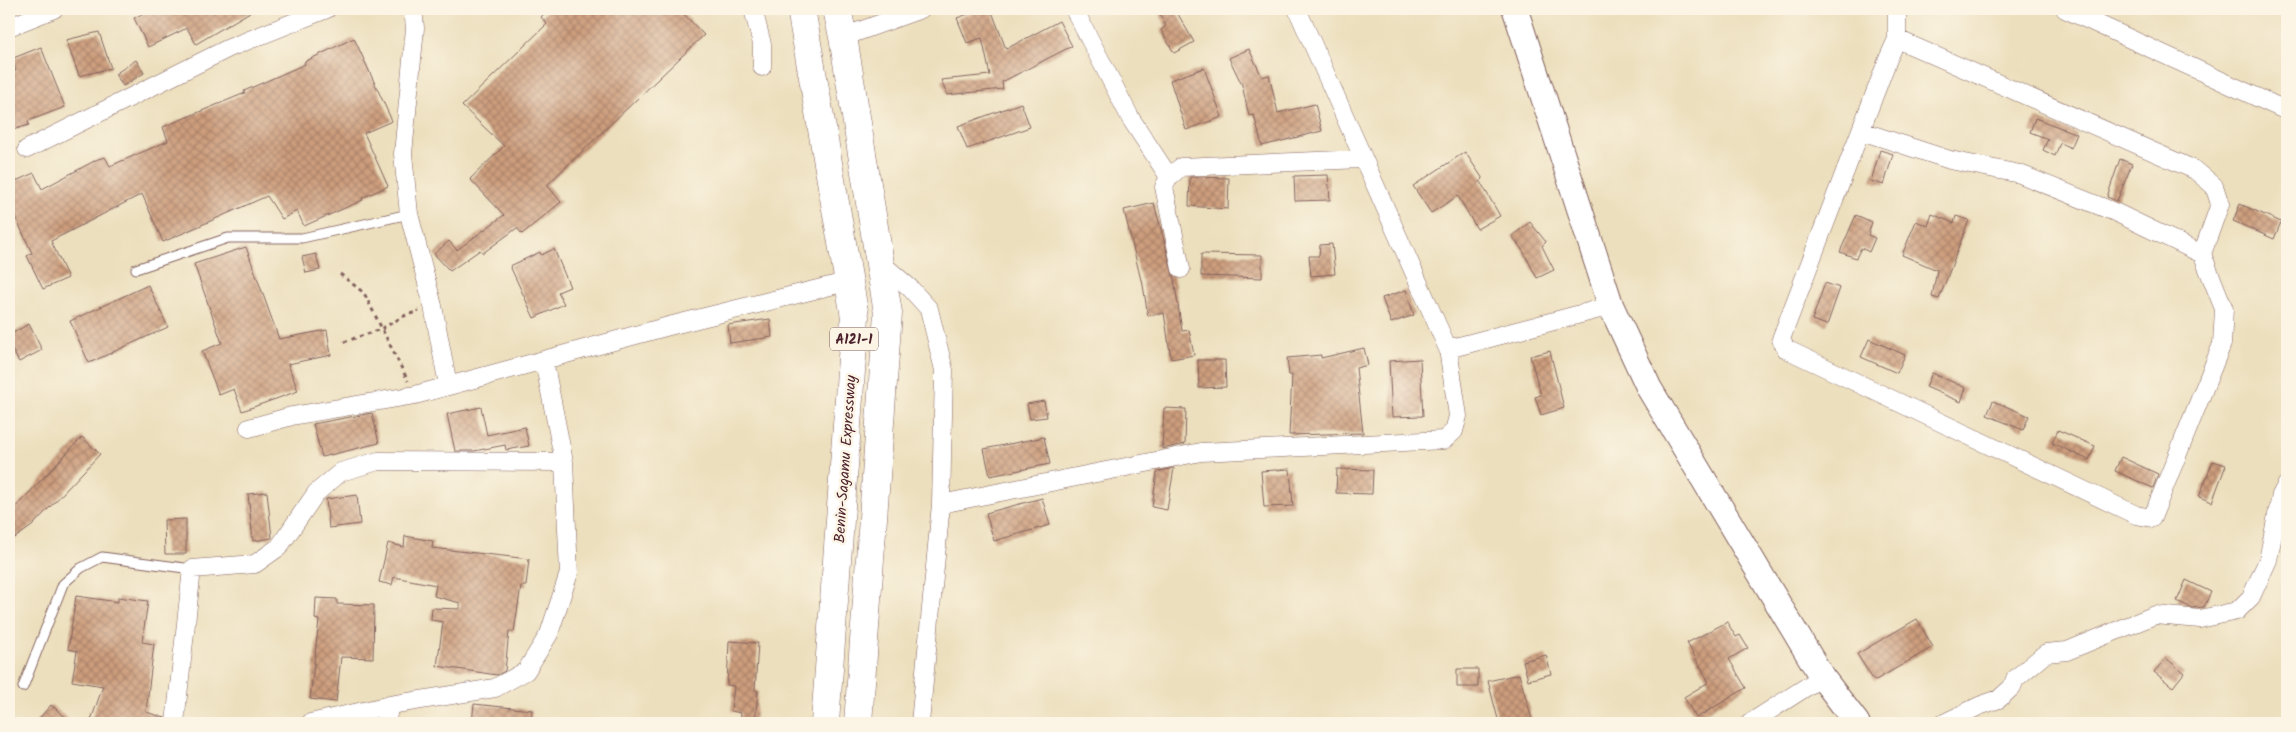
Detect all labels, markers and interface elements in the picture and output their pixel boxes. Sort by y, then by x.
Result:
road number: A121-1 [830,328,878,350]
street label: Benin-Sagamu Expressway [828,373,864,544]

